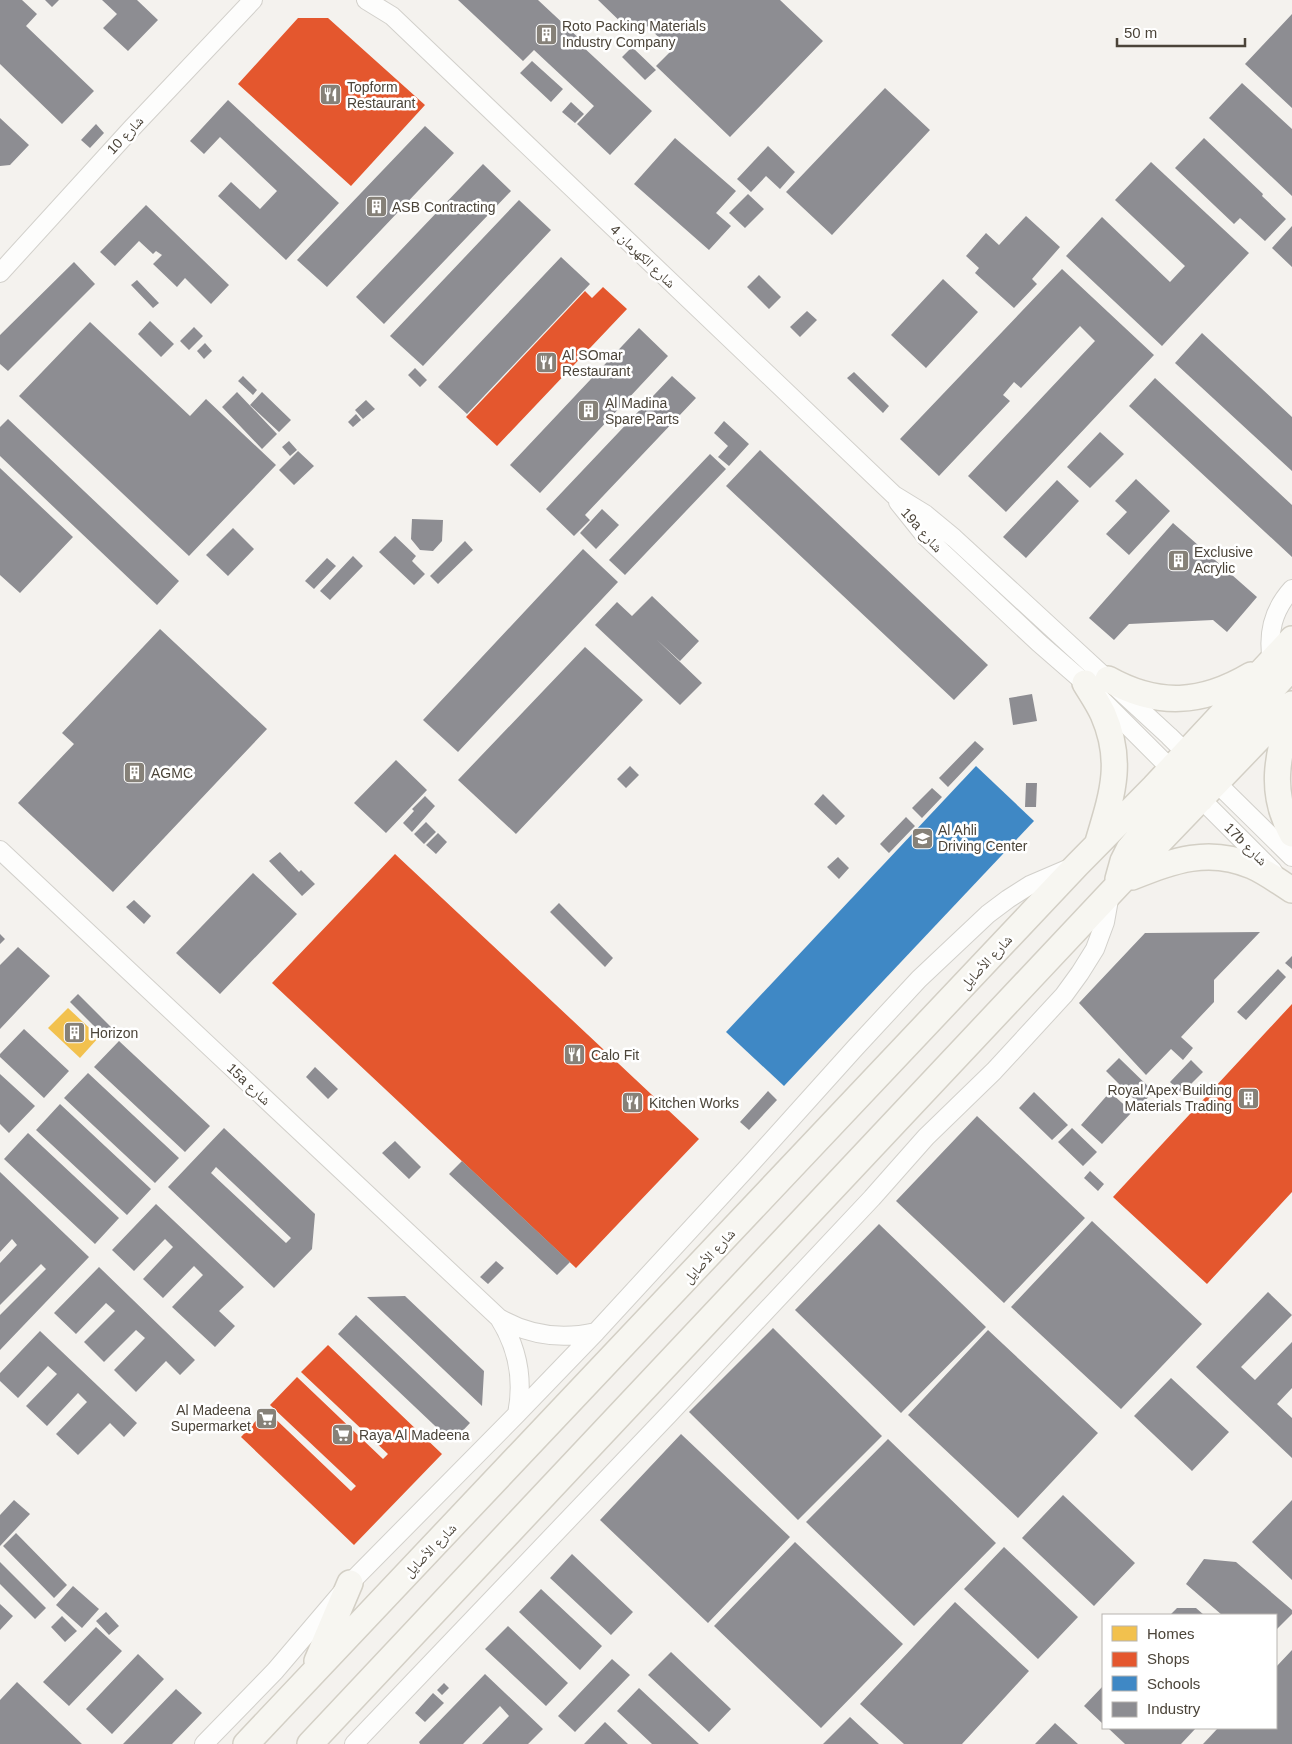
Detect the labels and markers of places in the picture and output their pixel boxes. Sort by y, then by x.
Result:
place label: Roto Packing Materials Industry Company [562,18,706,50]
building icon: Roto Packing Materials Industry Company [534,22,558,46]
place label: Topform Restaurant [347,79,416,111]
restaurant icon: Topform Restaurant [319,83,343,107]
building icon: ASB Contracting [364,195,388,219]
place label: ASB Contracting [392,199,496,215]
place label: Al SOmar Restaurant [562,347,631,379]
restaurant icon: Al SOmar Restaurant [534,351,558,375]
place label: Al Madina Spare Parts [605,395,679,427]
building icon: Al Madina Spare Parts [577,399,601,423]
place label: Exclusive Acrylic [1194,544,1253,576]
building icon: Exclusive Acrylic [1166,548,1190,572]
building icon: AGMC [123,761,147,785]
place label: AGMC [151,765,193,781]
place label: Al Ahli Driving Center [938,822,1028,854]
school or university icon: Al Ahli Driving Center [910,826,934,850]
building icon: Horizon [62,1021,86,1045]
place label: Horizon [90,1025,138,1041]
restaurant icon: Calo Fit [563,1043,587,1067]
place label: Calo Fit [591,1047,639,1063]
place label: Royal Apex Building Materials Trading [1107,1082,1232,1114]
building icon: Royal Apex Building Materials Trading [1236,1086,1260,1110]
restaurant icon: Kitchen Works [621,1091,645,1115]
place label: Kitchen Works [649,1095,739,1111]
place label: Al Madeena Supermarket [171,1402,251,1434]
supermarket icon: Al Madeena Supermarket [255,1406,279,1430]
supermarket icon: Raya Al Madeena [331,1423,355,1447]
place label: Raya Al Madeena [359,1427,470,1443]

